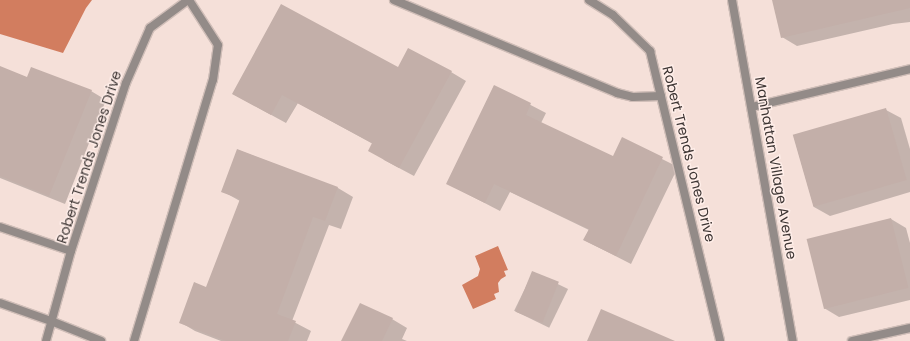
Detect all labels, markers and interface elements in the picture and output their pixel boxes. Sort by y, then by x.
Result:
street label: Robert Trends Jones Drive [659,64,719,244]
street label: Robert Trends Jones Drive [53,68,125,246]
street label: Manhattan Village Avenue [752,75,800,261]

